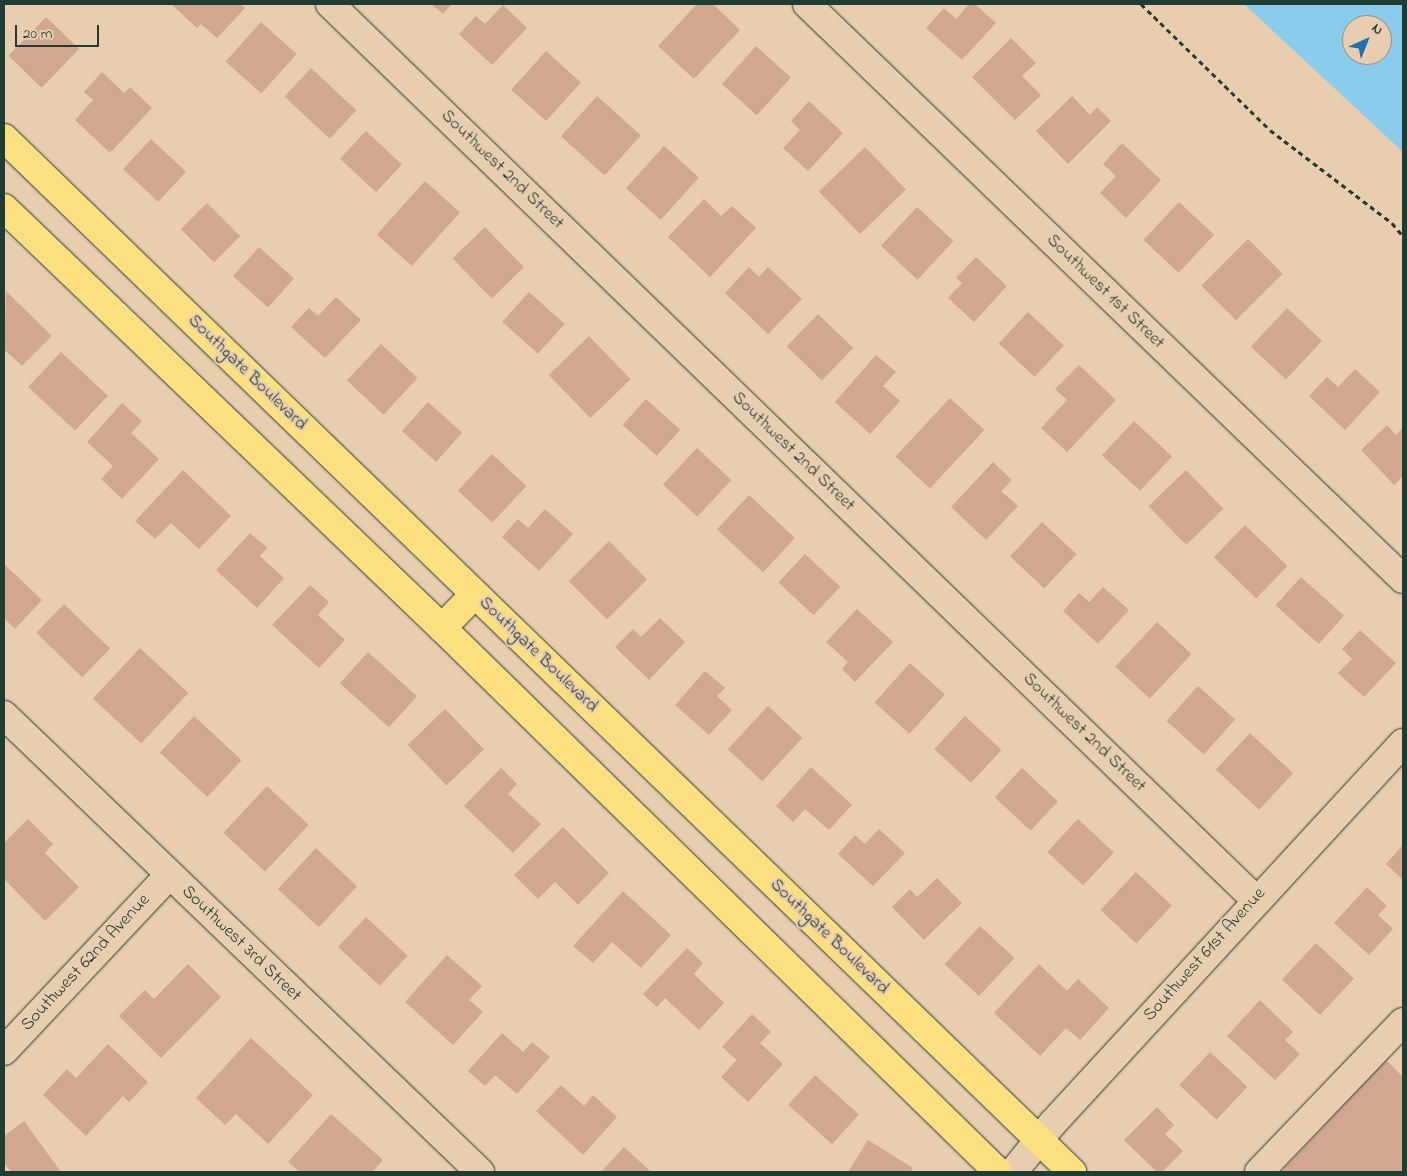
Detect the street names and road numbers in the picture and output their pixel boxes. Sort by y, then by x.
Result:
street label: Southwest 2nd Street [436,106,568,234]
street label: Southwest 1st Street [1041,230,1169,354]
street label: Southgate Boulevard [183,311,311,435]
street label: Southwest 2nd Street [727,388,859,516]
street label: Southgate Boulevard [474,593,602,717]
street label: Southwest 2nd Street [1018,669,1150,797]
street label: Southgate Boulevard [765,875,893,999]
street label: Southwest 3rd Street [177,881,305,1007]
street label: Southwest 61st Avenue [1139,884,1271,1026]
street label: Southwest 62nd Avenue [17,890,155,1036]

